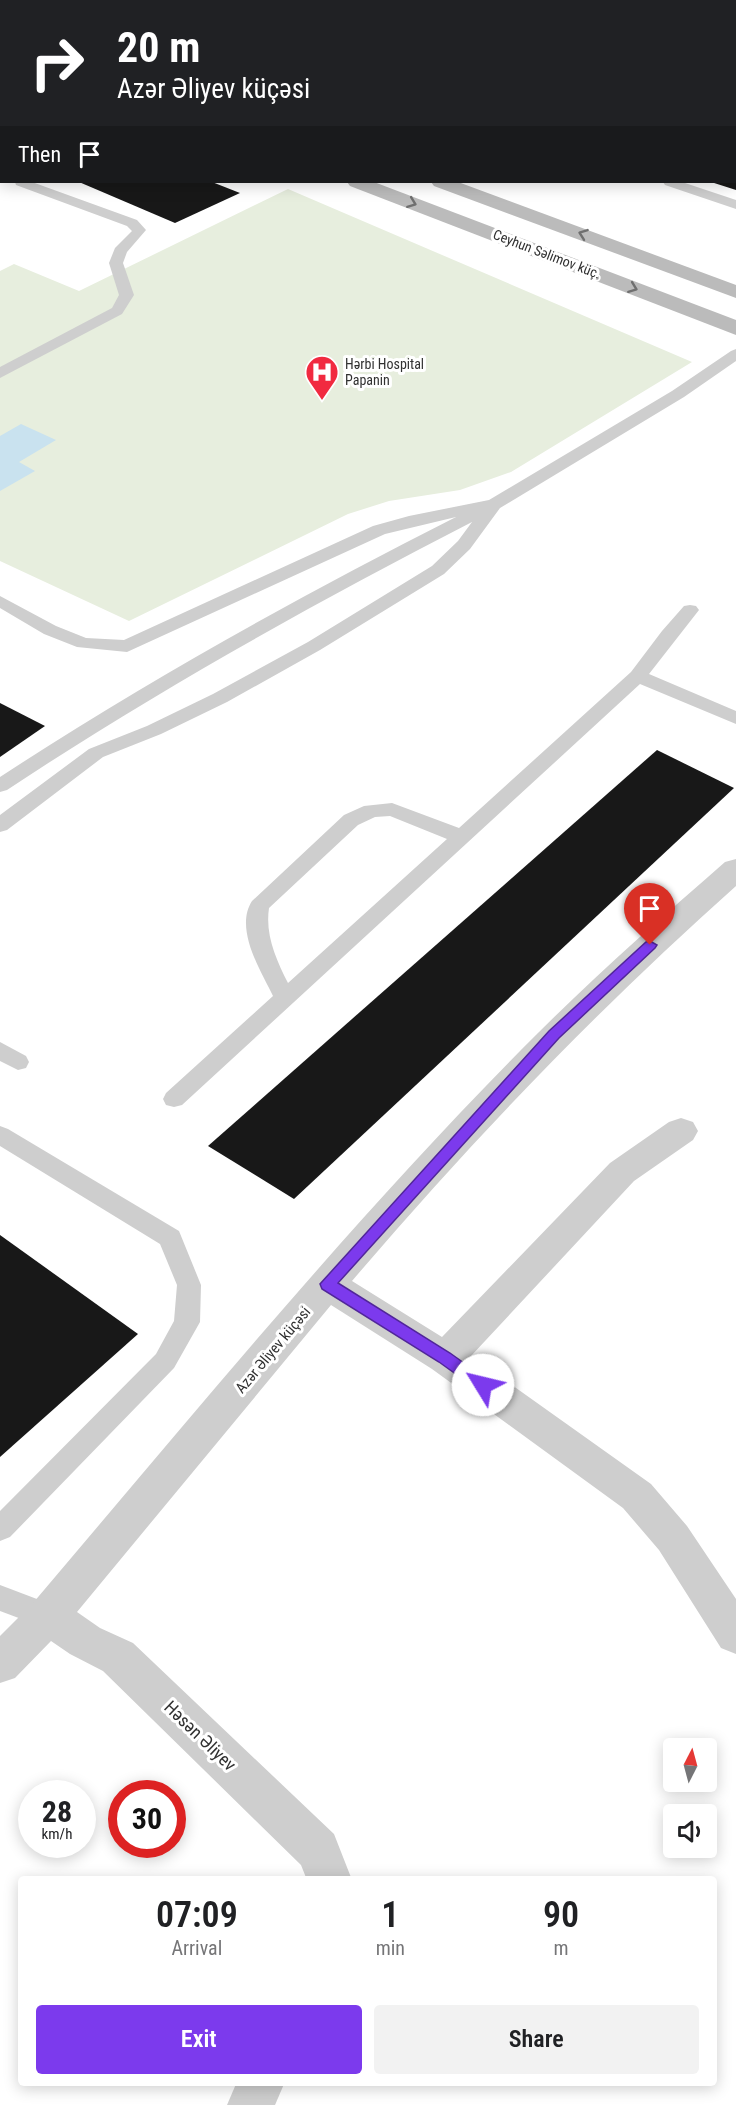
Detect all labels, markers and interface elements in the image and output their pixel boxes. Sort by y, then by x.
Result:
text: 20 m [117,23,200,72]
icon: right [18,24,96,102]
text: Azər Əliyev küçəsi [117,73,310,105]
icon: arrive [73,138,106,171]
text: Then [18,142,61,167]
one-way arrow [406,195,417,208]
street label: Ceyhun Səlimov küç. [491,226,603,282]
one-way arrow [578,229,589,242]
one-way arrow [627,281,638,293]
hospital icon: Hərbi Hospital Papanin [304,354,340,401]
place label: Hərbi Hospital Papanin [345,356,424,388]
pin [624,883,675,945]
icon: arrive [633,892,666,925]
street label: Azər Əliyev küçəsi [232,1303,314,1397]
position arrow [451,1353,515,1417]
street label: Həsən Əliyev [160,1696,241,1775]
north arrow [663,1738,717,1792]
map controls [663,1738,717,1858]
speed limit sign: 30 [108,1780,186,1858]
text: 28 [42,1794,72,1829]
button: sound [663,1804,717,1858]
text: km/h [42,1825,72,1843]
text: 07:09 [156,1894,238,1936]
text: 1 [381,1894,399,1936]
text: 90 [543,1894,579,1936]
text: Arrival [171,1936,222,1960]
text: min [376,1936,405,1960]
text: m [553,1936,569,1960]
button: Exit [36,2005,362,2074]
button: Share [374,2005,699,2074]

